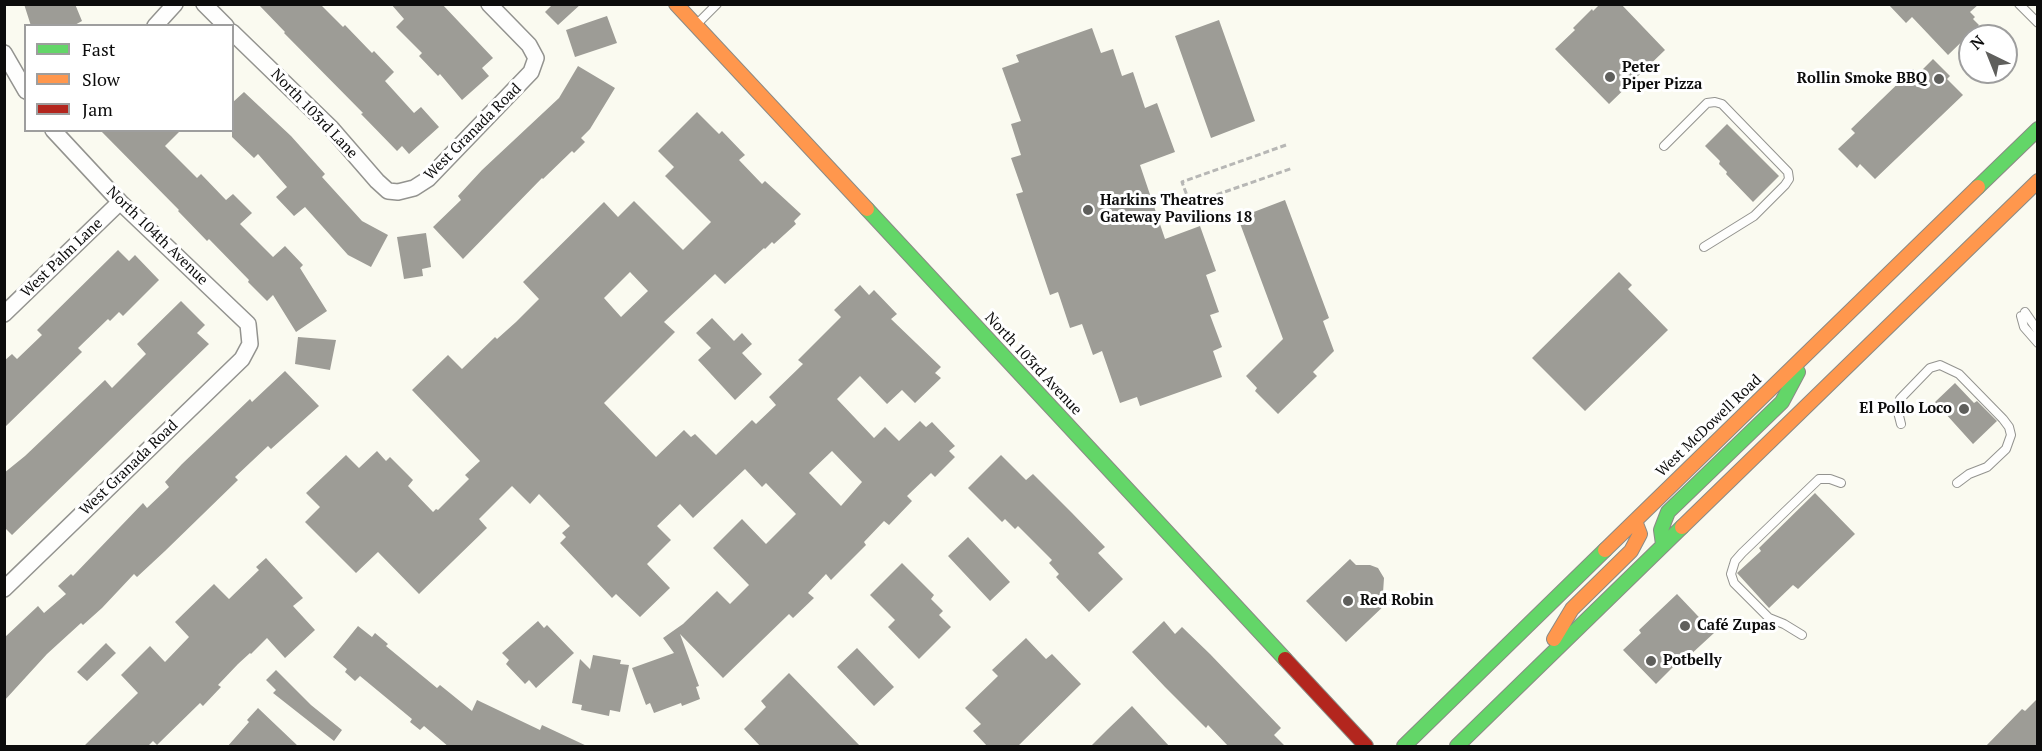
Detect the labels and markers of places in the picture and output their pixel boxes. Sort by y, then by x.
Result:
place label: Peter Piper Pizza [1622,59,1702,94]
marker: Peter Piper Pizza [1603,70,1617,84]
place label: Rollin Smoke BBQ [1797,70,1927,88]
marker: Rollin Smoke BBQ [1932,72,1946,86]
place label: Harkins Theatres Gateway Pavilions 18 [1100,192,1252,227]
marker: Harkins Theatres Gateway Pavilions 18 [1081,203,1095,217]
place label: El Pollo Loco [1859,400,1952,418]
marker: El Pollo Loco [1957,402,1971,416]
place label: Red Robin [1360,592,1434,610]
marker: Red Robin [1341,594,1355,608]
place label: Café Zupas [1697,617,1776,635]
marker: Café Zupas [1678,619,1692,633]
place label: Potbelly [1663,652,1722,670]
marker: Potbelly [1644,654,1658,668]

